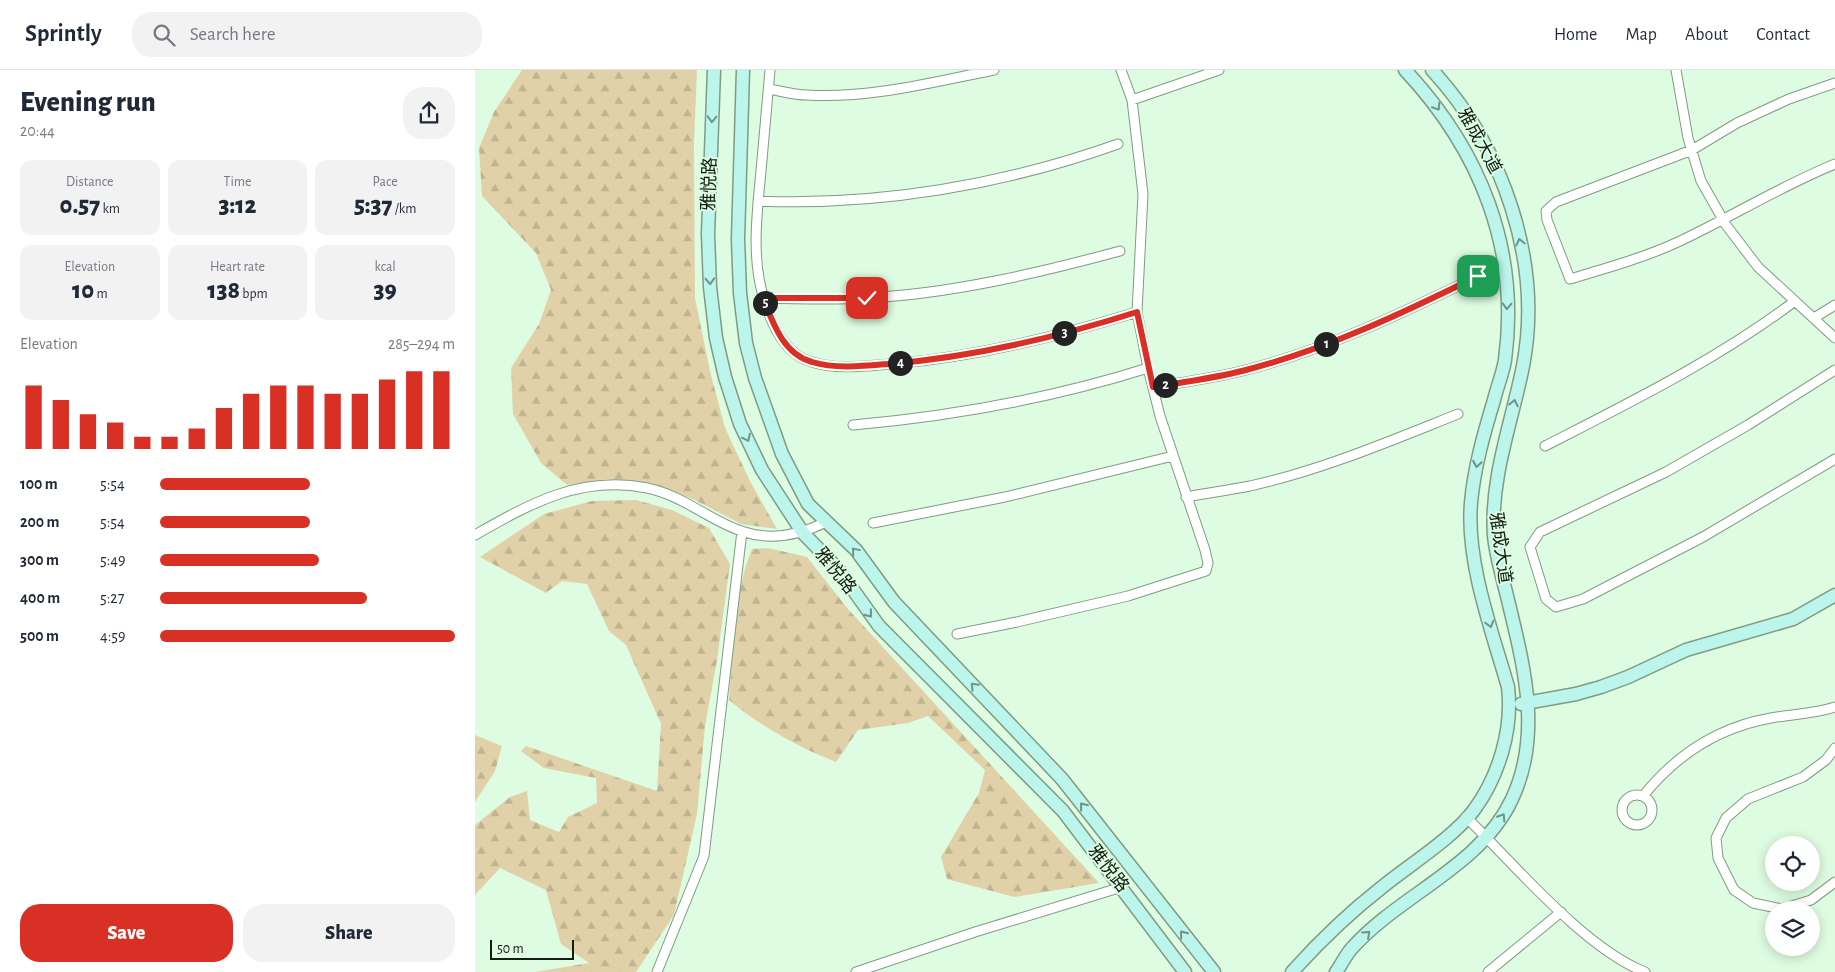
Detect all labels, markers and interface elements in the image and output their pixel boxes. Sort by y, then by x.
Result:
search box [132,12,482,57]
icon: search [150,21,178,49]
text: Sprintly [25,22,102,46]
text: Search here [190,25,276,44]
text: Home [1554,26,1597,44]
text: Map [1625,26,1657,44]
text: About [1685,26,1728,44]
text: Contact [1756,26,1810,44]
button: share [403,87,455,139]
text: Evening run [20,89,156,117]
one-way arrow [1430,101,1440,110]
street label: 雅成大道 [1454,104,1506,177]
one-way arrow [707,115,717,123]
text: 20:44 [20,123,55,139]
street label: 雅悦路 [698,157,720,211]
text: Distance [66,175,114,189]
text: Time [224,175,251,189]
text: Pace [373,175,398,189]
text: 0.57 [60,193,100,218]
text: 3:12 [219,193,256,218]
text: 5:37 [354,193,393,218]
text: km [100,202,120,216]
text: /km [393,202,416,216]
one-way arrow [1515,238,1526,247]
pin [1457,255,1499,297]
text: Elevation [65,260,115,274]
text: Heart rate [210,260,265,274]
text: kcal [374,260,396,274]
icon: arrive [1464,262,1492,290]
one-way arrow [704,277,715,285]
pin [846,277,888,319]
text: 10 [72,278,94,303]
text: 138 [207,278,240,303]
text: 39 [374,278,397,303]
icon: check [853,284,881,312]
text: m [94,287,108,301]
text: bpm [240,287,268,301]
pin: 5 [753,290,777,316]
text: 5 [762,296,769,310]
one-way arrow [1502,302,1513,310]
pin: 3 [1051,320,1077,346]
text: 3 [1061,326,1068,340]
pin: 1 [1313,332,1339,356]
text: Elevation [20,336,78,352]
text: 285–294 m [388,336,455,352]
text: 1 [1324,337,1329,351]
pin: 4 [887,350,913,376]
text: 4 [897,356,904,370]
pin: 2 [1153,372,1177,398]
text: 2 [1162,378,1169,392]
one-way arrow [1509,399,1519,407]
one-way arrow [741,433,751,442]
one-way arrow [1473,460,1483,469]
text: 100 m [20,476,58,492]
text: 5:54 [100,476,125,492]
street label: 雅成大道 [1486,511,1516,585]
text: 200 m [20,514,60,530]
text: 5:54 [100,514,125,530]
street label: 雅悦路 [811,543,861,598]
one-way arrow [853,548,861,557]
text: 300 m [20,552,59,568]
text: 5:49 [100,552,126,568]
text: 400 m [20,590,60,606]
text: 5:27 [100,590,124,606]
one-way arrow [864,608,873,617]
one-way arrow [1484,620,1495,629]
text: 500 m [20,628,59,644]
text: 4:59 [100,628,126,644]
one-way arrow [971,683,980,692]
one-way arrow [1080,802,1089,812]
one-way arrow [1495,813,1505,822]
map controls [1765,836,1820,956]
button: locate [1765,836,1820,891]
street label: 雅悦路 [1084,841,1133,896]
button: layers [1765,901,1820,956]
button: Save [20,904,233,962]
button: Share [243,904,455,962]
one-way arrow [1181,931,1189,940]
one-way arrow [1361,931,1370,940]
scale bar [490,937,574,960]
text: 50 m [497,942,524,956]

